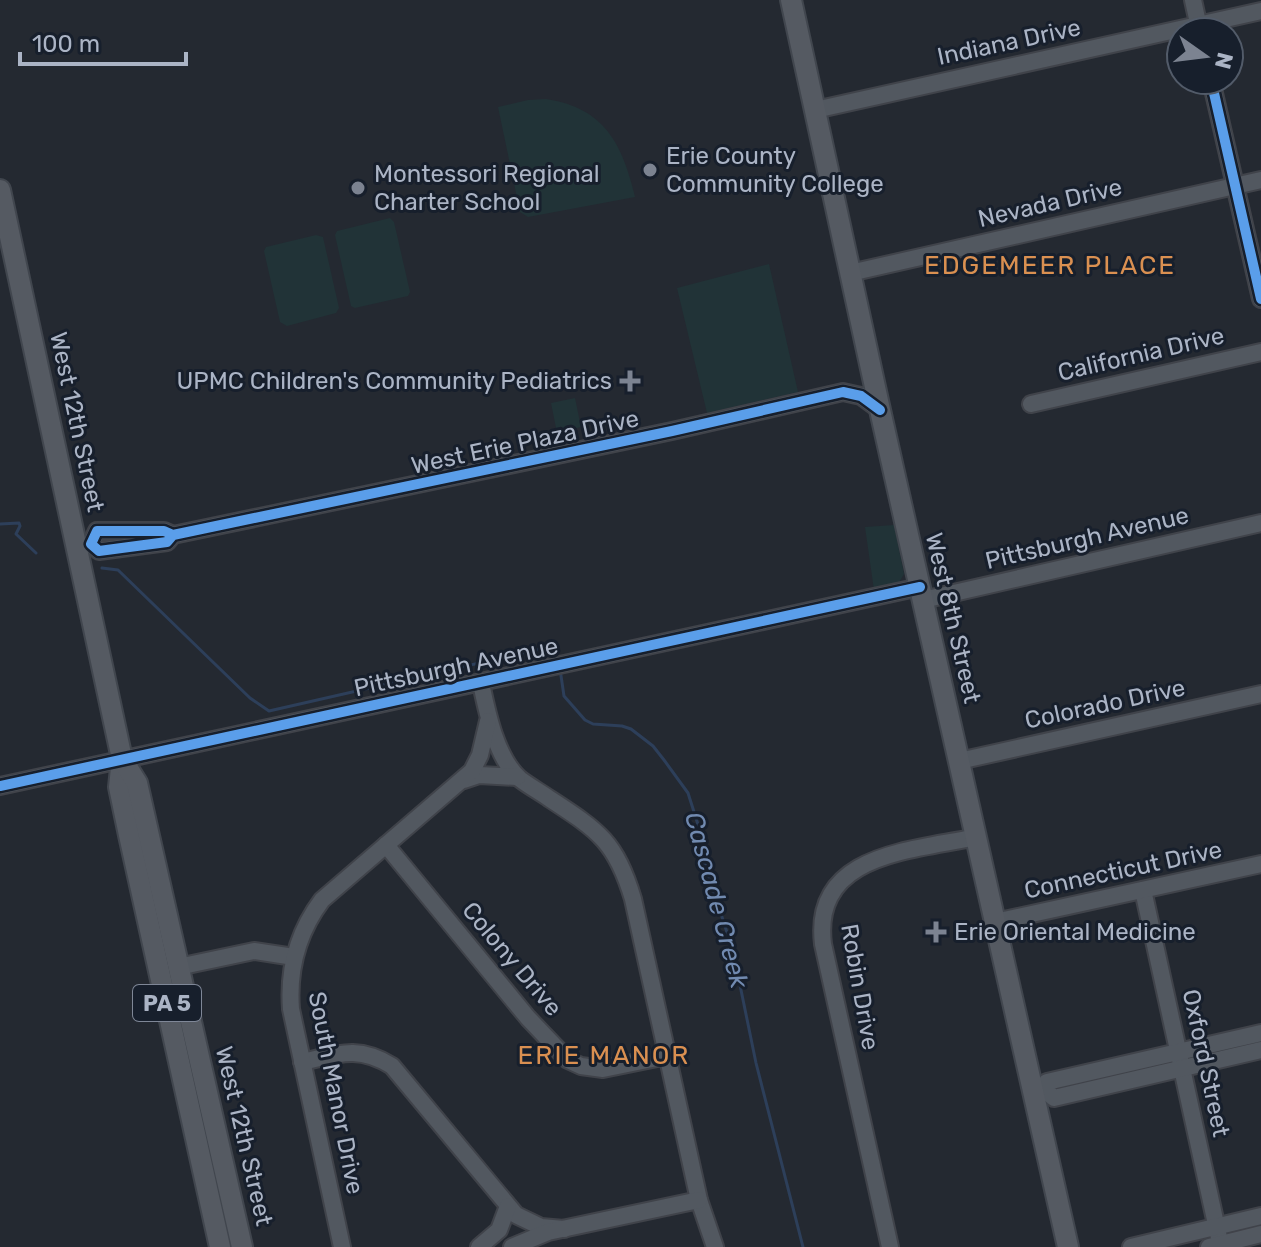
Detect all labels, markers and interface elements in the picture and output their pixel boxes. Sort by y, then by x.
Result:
street label: Indiana Drive [935,13,1083,71]
scale bar [20,16,186,66]
north arrow [1165,16,1245,96]
text: 100 m [32,30,100,58]
text: N [1209,50,1239,72]
place label: Erie County Community College [666,142,884,198]
place label: Montessori Regional Charter School [374,160,600,216]
marker: Erie County Community College [641,161,659,179]
street label: Nevada Drive [975,173,1125,233]
marker: Montessori Regional Charter School [349,179,367,197]
district label: EDGEMEER PLACE [924,250,1176,281]
street label: California Drive [1055,321,1227,387]
street label: West 12th Street [44,329,110,515]
place label: UPMC Children's Community Pediatrics [177,367,612,395]
marker: UPMC Children's Community Pediatrics [619,370,641,392]
street label: West Erie Plaza Drive [409,404,641,480]
street label: Pittsburgh Avenue [982,501,1192,575]
street label: West 8th Street [920,530,986,706]
street label: Pittsburgh Avenue [351,632,561,702]
street label: Colorado Drive [1022,673,1188,735]
water label: Cascade Creek [678,809,755,992]
street label: Connecticut Drive [1022,835,1224,905]
street label: Colony Drive [456,896,568,1022]
place label: Erie Oriental Medicine [954,918,1196,946]
marker: Erie Oriental Medicine [925,921,947,943]
street label: Robin Drive [835,922,885,1052]
road number: PA 5 [133,985,201,1021]
street label: Oxford Street [1177,987,1235,1139]
street label: South Manor Drive [303,989,369,1197]
district label: ERIE MANOR [518,1040,690,1071]
street label: West 12th Street [210,1044,278,1228]

